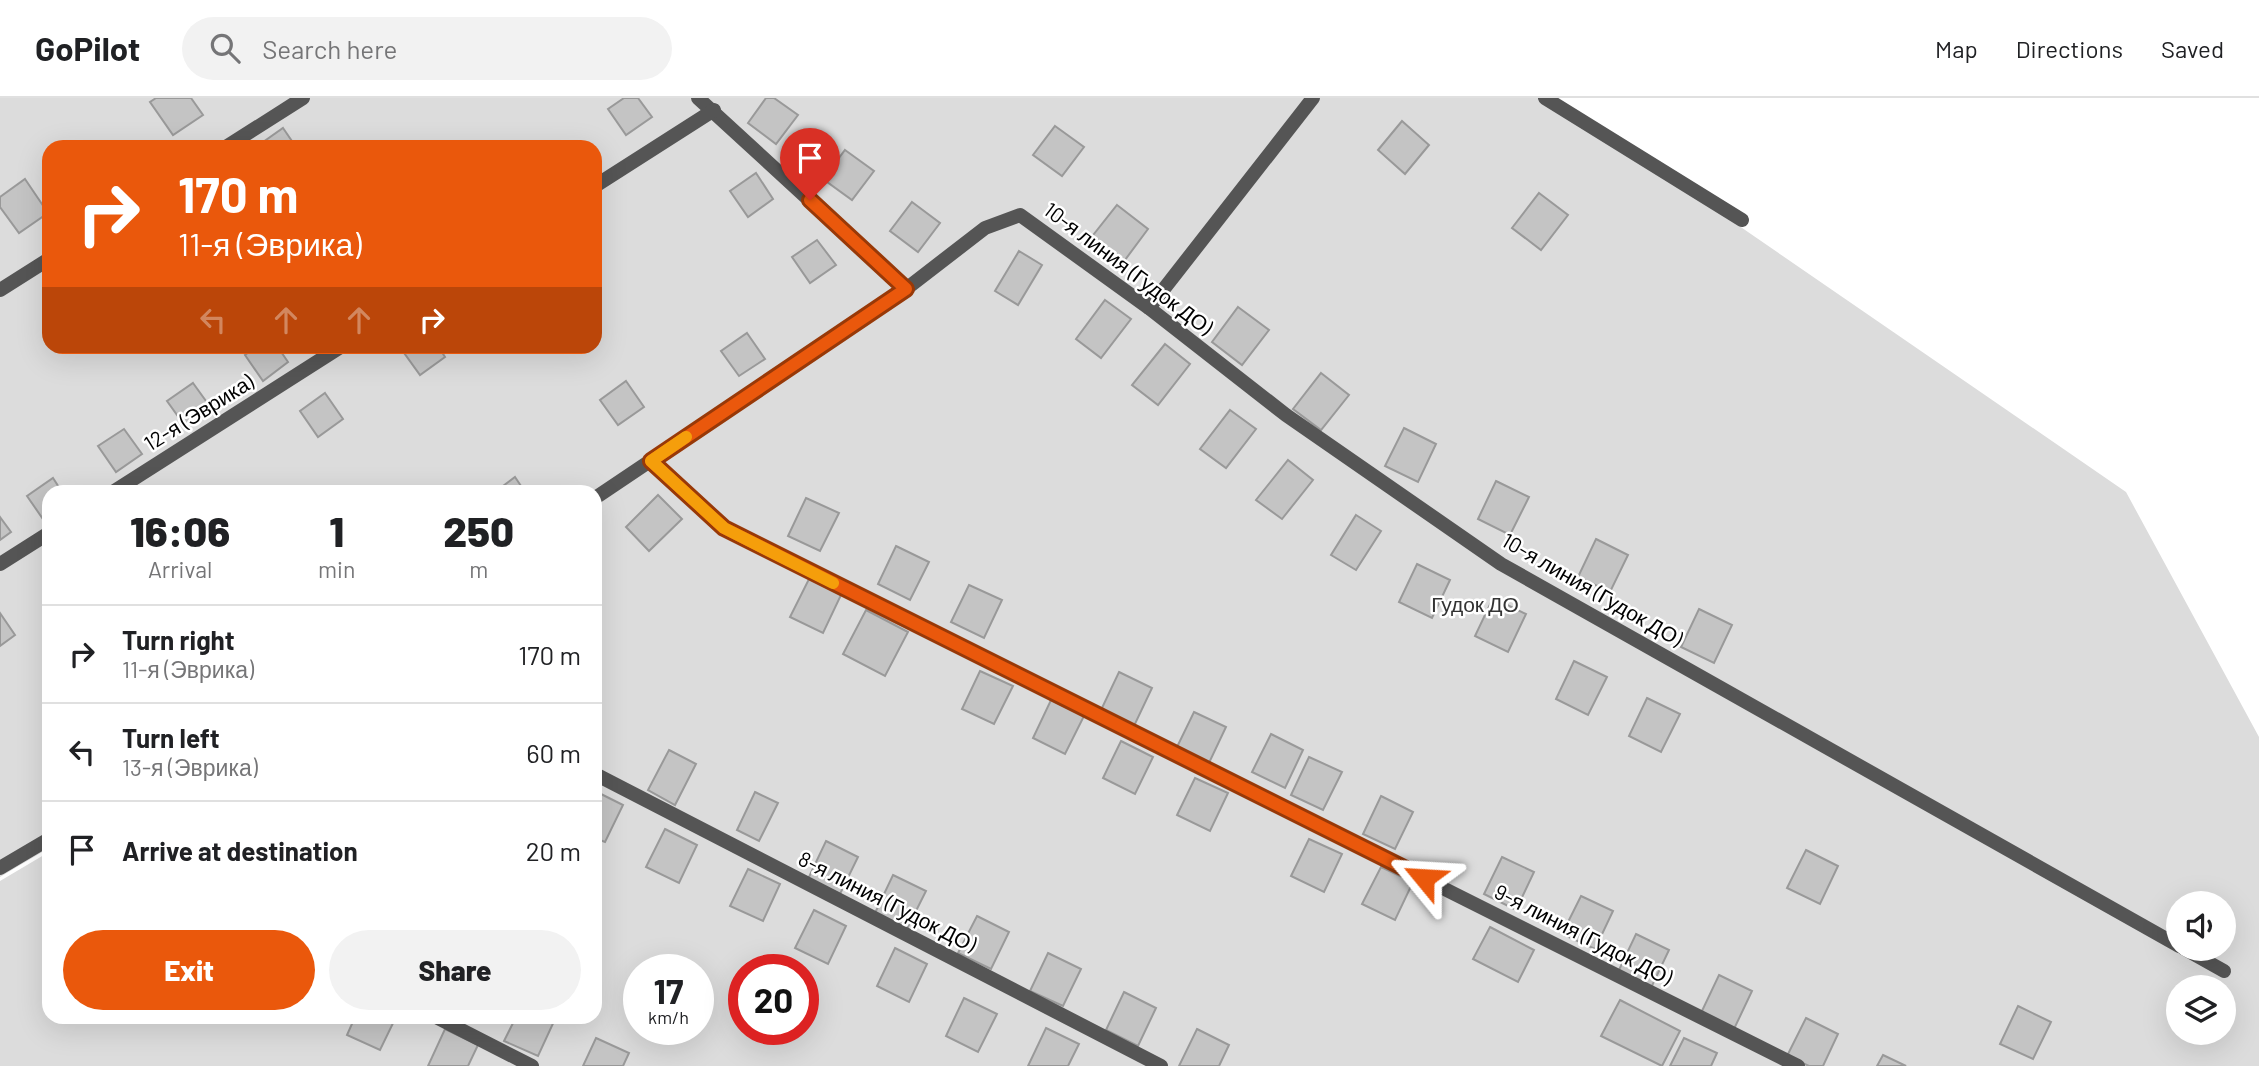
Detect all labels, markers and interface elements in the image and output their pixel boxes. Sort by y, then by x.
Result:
search box [182,17,672,80]
text: GoPilot [35,28,140,68]
icon: search [206,29,244,67]
text: Search here [262,33,397,64]
text: Map [1935,34,1978,63]
text: Directions [2016,34,2123,63]
text: Saved [2161,34,2224,63]
pin [780,128,840,200]
icon: arrive [791,139,829,177]
text: 170 m [178,164,298,223]
icon: right [63,168,154,259]
street label: 10-я линия (Гудок ДО) [1040,196,1219,340]
text: 11-я (Эврика) [178,224,362,262]
icon: left [194,301,232,339]
icon: ahead [267,301,305,339]
icon: ahead [340,301,378,339]
icon: right [413,301,451,339]
street label: 12-я (Эврика) [139,368,258,455]
text: 16:06 [130,505,230,555]
text: 1 [329,505,344,555]
text: 250 [443,505,514,555]
street label: 10-я линия (Гудок ДО) [1498,527,1688,651]
text: Arrival [148,555,212,583]
text: min [318,555,355,583]
text: m [469,555,488,583]
park label: Гудок ДО [1431,591,1519,616]
text: Turn right [122,624,235,655]
icon: right [63,635,101,673]
text: 170 m [518,639,581,670]
text: 11-я (Эврика) [122,655,254,683]
text: Turn left [122,722,220,753]
icon: left [63,733,101,771]
text: 60 m [526,737,581,768]
text: 13-я (Эврика) [122,753,258,781]
icon: arrive [63,831,101,869]
text: Arrive at destination [122,835,358,866]
text: 20 m [526,835,581,866]
position arrow [1387,841,1461,915]
street label: 8-я линия (Гудок ДО) [795,845,981,957]
street label: 9-я линия (Гудок ДО) [1491,878,1677,990]
map controls [2166,891,2236,1045]
button: sound [2166,891,2236,961]
button: Exit [63,930,315,1010]
button: Share [329,930,581,1010]
speed limit sign: 20 [728,954,819,1045]
text: 17 [654,969,683,1011]
button: layers [2166,975,2236,1045]
text: km/h [648,1006,689,1028]

